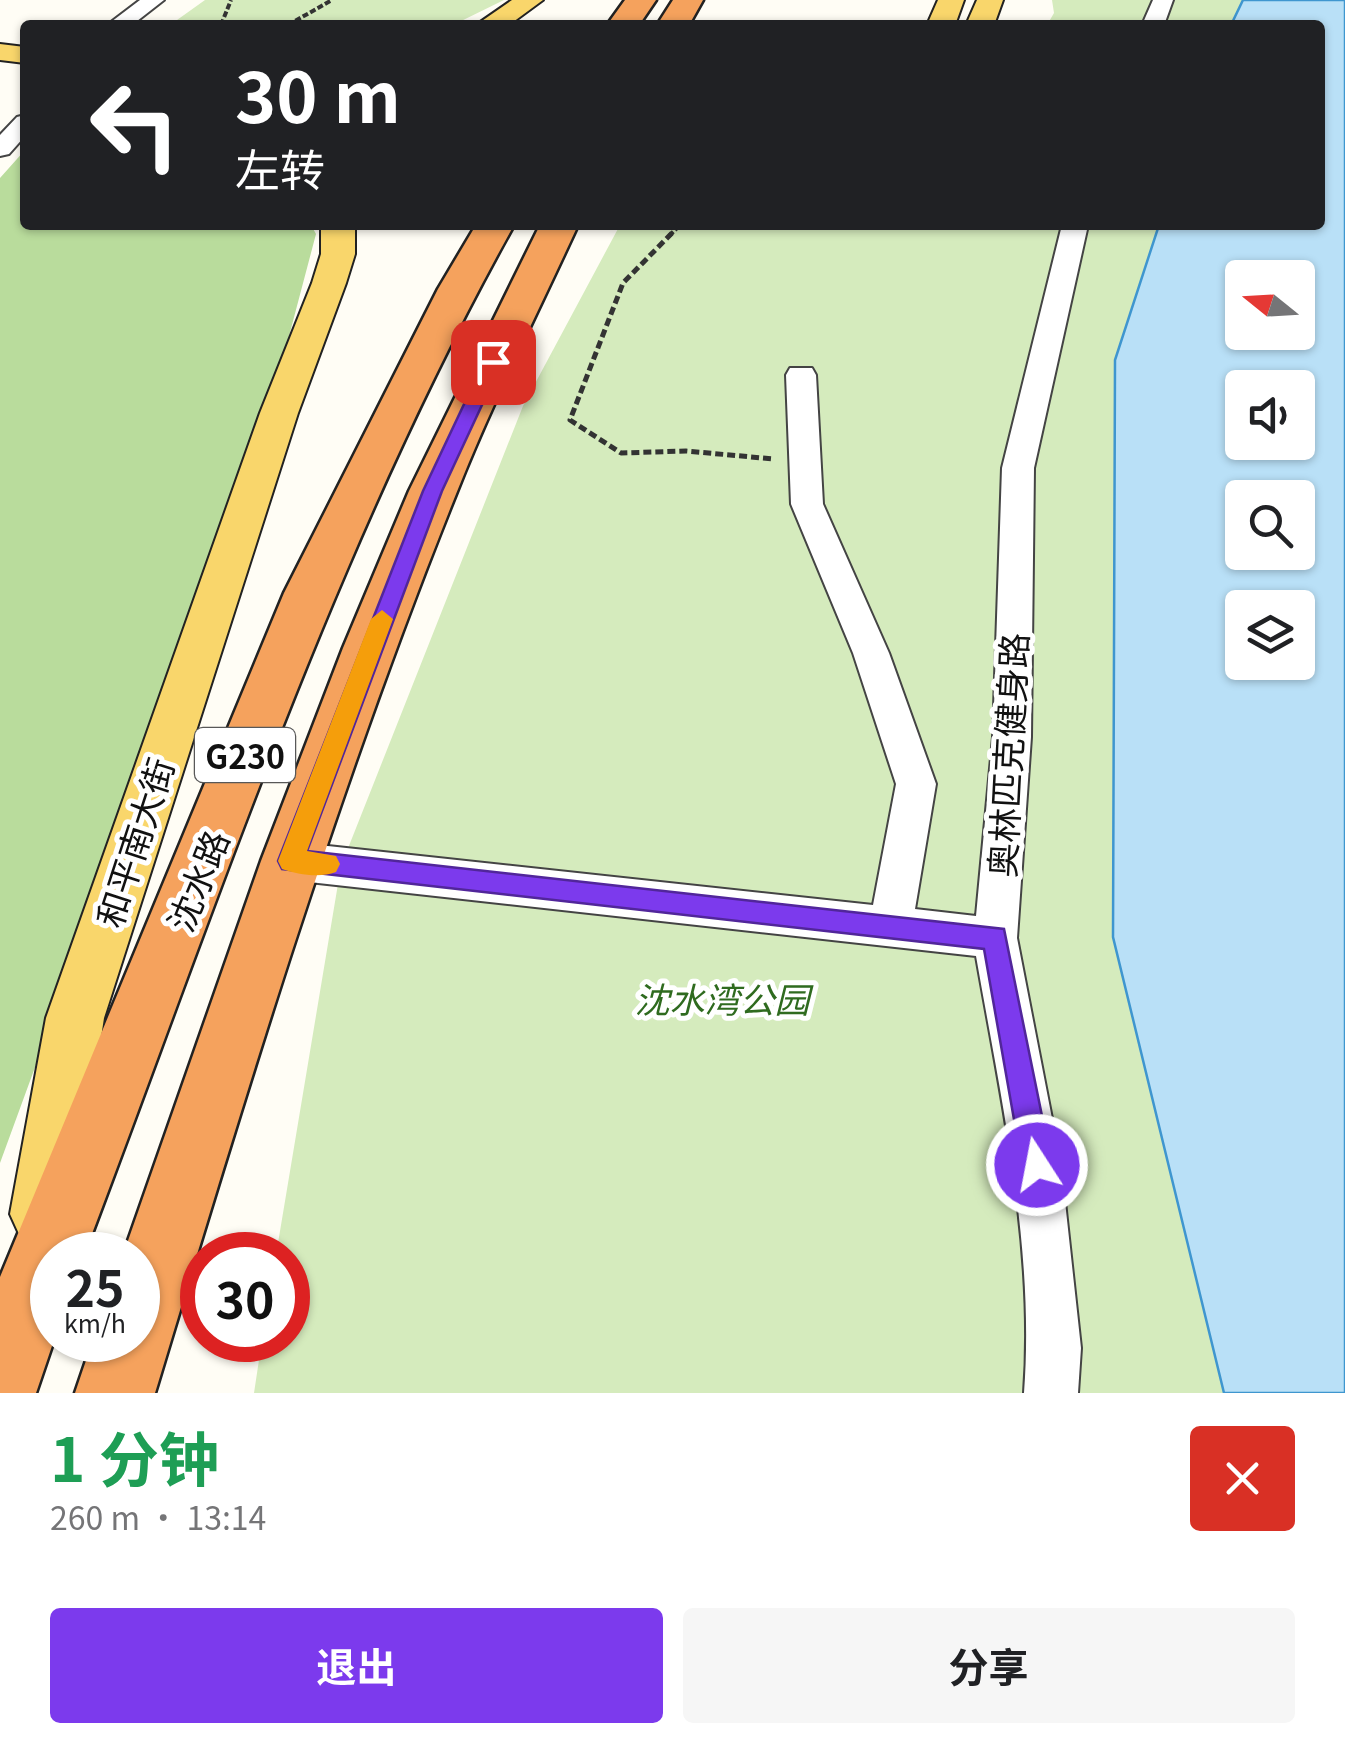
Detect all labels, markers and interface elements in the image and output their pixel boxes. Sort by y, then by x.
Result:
text: 30 m [235,42,401,143]
icon: left [70,60,200,190]
text: 左转 [235,135,325,200]
north arrow [1225,260,1315,350]
map controls [1225,260,1315,680]
pin [451,320,536,405]
icon: arrive [466,335,521,390]
button: sound [1225,370,1315,460]
button: search [1225,480,1315,570]
button: layers [1225,590,1315,680]
street label: 奥林匹克健身路 [974,631,1038,879]
road number: G230 [195,728,295,782]
street label: 和平南大街 [82,751,184,933]
street label: 沈水路 [153,822,239,938]
park label: 沈水湾公园 [634,972,814,1023]
position arrow [985,1113,1089,1217]
speed limit sign: 30 [180,1232,310,1362]
text: 25 [66,1249,125,1321]
text: km/h [64,1304,126,1340]
text: 1 分钟 [50,1412,219,1499]
button: close [1190,1426,1295,1531]
text: 260 m · 13:14 [50,1493,266,1539]
button: 退出 [50,1608,663,1723]
button: 分享 [683,1608,1295,1723]

